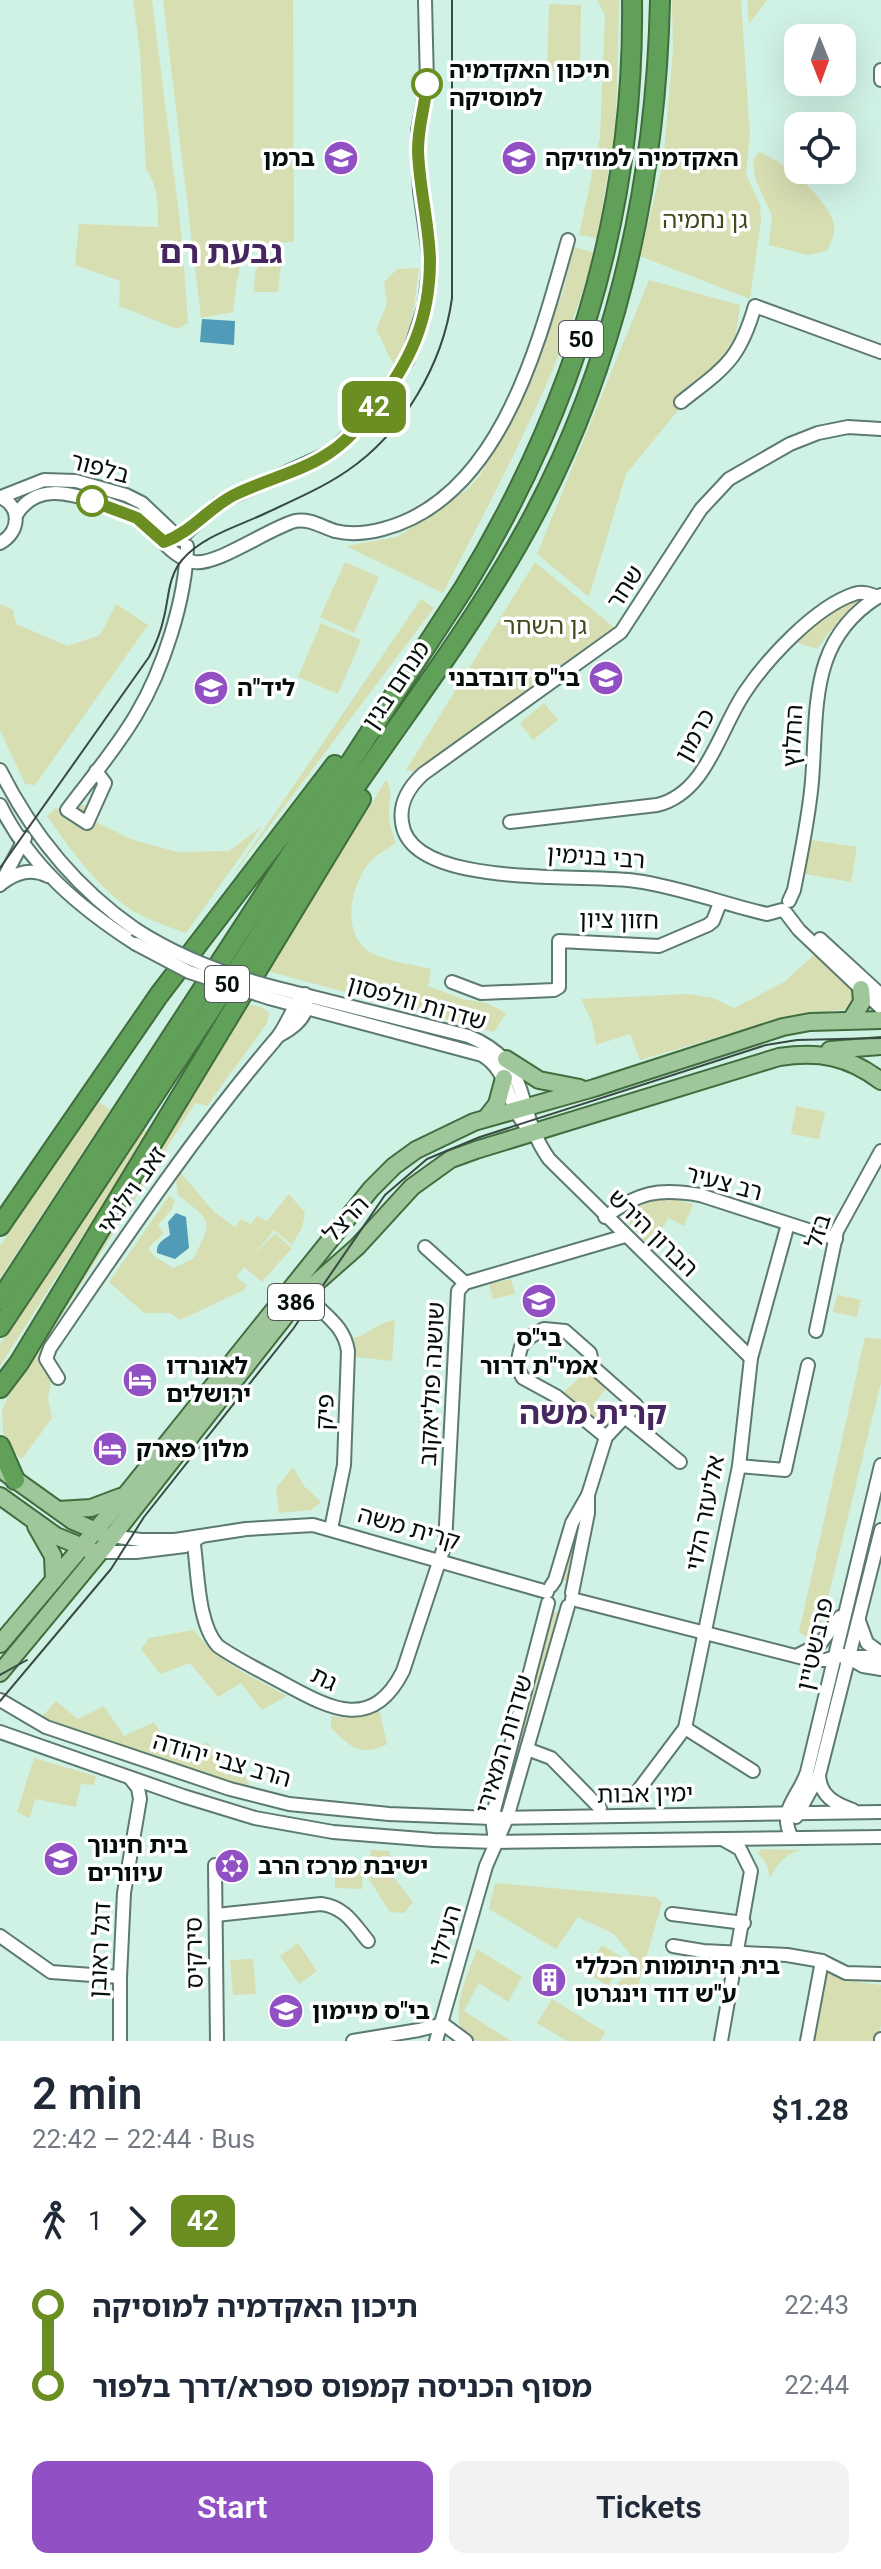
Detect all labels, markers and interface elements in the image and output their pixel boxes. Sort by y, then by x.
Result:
north arrow [784,24,856,96]
map controls [784,24,856,184]
place label: תיכון האקדמיה למוסיקה [449,56,610,112]
marker: תיכון האקדמיה למוסיקה [412,69,442,99]
button: locate [784,112,856,184]
school or university icon: ברמן [322,139,360,177]
school or university icon: האקדמיה למוזיקה [500,139,538,177]
place label: ברמן [263,144,315,172]
place label: האקדמיה למוזיקה [545,144,739,172]
park label: גן נחמיה [662,206,748,234]
district label: גבעת רם [159,233,283,271]
road number: 50 [559,321,603,357]
line badge: 42 [338,381,410,433]
text: 42 [358,390,390,423]
street label: בלפור [67,447,133,489]
unlabelled marker [77,486,107,516]
street label: שחר [601,560,649,614]
park label: גן השחר [503,612,587,640]
street label: מנחם בגין [356,636,436,734]
school or university icon: בי"ס דובדבני [587,659,625,697]
place label: בי"ס דובדבני [448,664,580,692]
school or university icon: ליד"ה [192,669,230,707]
place label: ליד"ה [237,674,295,702]
street label: כרמון [669,704,721,766]
street label: החלוץ [777,704,809,768]
street label: רבי בנימין [546,840,646,874]
street label: חזון ציון [579,905,659,935]
road number: 50 [205,966,249,1002]
street label: שדרות וולפסון [344,970,490,1036]
street label: זאב וילנאי [92,1141,172,1239]
street label: רב צעיר [683,1159,765,1207]
street label: הברון הירש [602,1183,704,1283]
street label: הרצל [317,1190,375,1248]
street label: בזל [799,1210,837,1252]
school or university icon: בי"ס אמי"ת דרור [520,1282,558,1320]
road number: 386 [268,1284,324,1320]
street label: שושנה פוליאקוב [414,1301,450,1467]
place label: בי"ס אמי"ת דרור [480,1324,598,1380]
place label: לאונרדו ירושלים [166,1352,251,1408]
hotel icon: לאונרדו ירושלים [121,1361,159,1399]
street label: פיק [310,1393,340,1431]
district label: קרית משה [519,1394,667,1432]
hotel icon: מלון פארק [91,1430,129,1468]
place label: מלון פארק [136,1435,249,1463]
street label: אליעזר הלוי [680,1453,730,1573]
street label: קרית משה [355,1500,463,1556]
street label: פרבשטיין [791,1595,839,1693]
street label: גת [306,1661,342,1697]
street label: שדרות המאירי [470,1671,538,1817]
street label: הרב צבי יהודה [150,1727,294,1793]
street label: ימין אבות [597,1779,693,1809]
place label: בית חינוך עיוורים [87,1831,188,1887]
school or university icon: בית חינוך עיוורים [42,1840,80,1878]
synagogue icon: ישיבת מרכז הרב [213,1847,251,1885]
place label: ישיבת מרכז הרב [258,1852,428,1880]
street label: דגל ראובן [83,1901,117,1999]
street label: העילוי [423,1902,467,1970]
street label: סירקיס [179,1917,209,1989]
place label: בית היתומות הכללי ע"ש דוד וינגרטן [575,1952,780,2008]
building icon: בית היתומות הכללי ע"ש דוד וינגרטן [530,1961,568,1999]
school or university icon: בי"ס מיימון [267,1992,305,2030]
place label: בי"ס מיימון [312,1997,430,2025]
text: 2 min [32,2068,142,2120]
text: $1.28 [771,2092,849,2127]
text: 22:42 – 22:44 · Bus [32,2124,255,2154]
icon: walk [32,2199,76,2243]
icon: forward [115,2199,159,2243]
text: 42 [187,2204,219,2237]
text: 1 [88,2206,103,2236]
text: תיכון האקדמיה למוסיקה [92,2289,418,2324]
text: 22:43 [784,2290,849,2320]
text: מסוף הכניסה קמפוס ספרא/דרך בלפור [92,2369,592,2404]
text: 22:44 [784,2370,849,2400]
button: Start [32,2461,433,2553]
button: Tickets [449,2461,849,2553]

